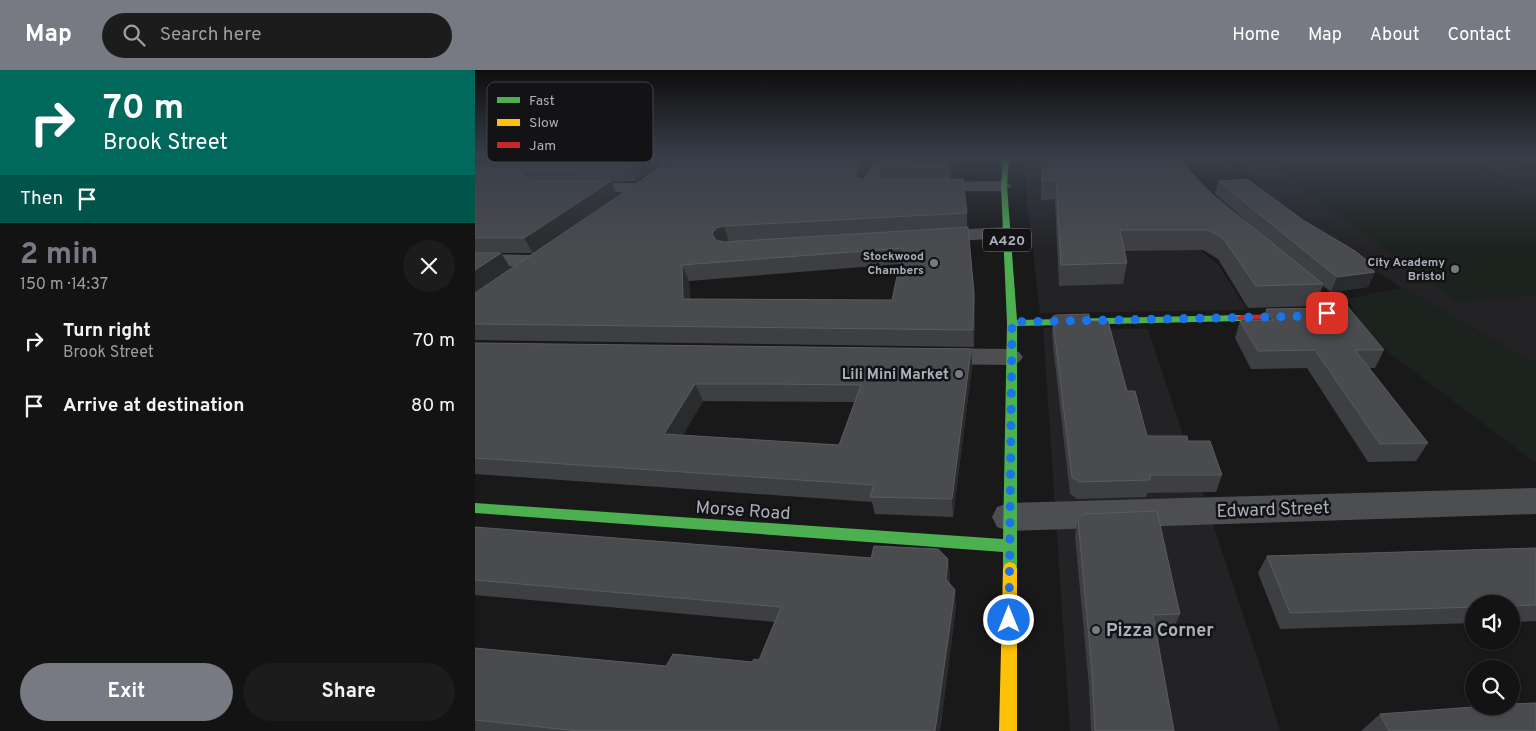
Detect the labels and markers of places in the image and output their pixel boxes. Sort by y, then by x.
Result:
place label: Stockwood Chambers [863,249,924,279]
place label: City Academy Bristol [1368,255,1445,285]
marker: Stockwood Chambers [928,257,940,269]
marker: City Academy Bristol [1449,263,1461,275]
pin [1306,292,1348,334]
place label: Lili Mini Market [842,366,949,385]
marker: Lili Mini Market [953,368,965,380]
place label: Pizza Corner [1106,620,1214,643]
marker: Pizza Corner [1090,624,1102,636]

